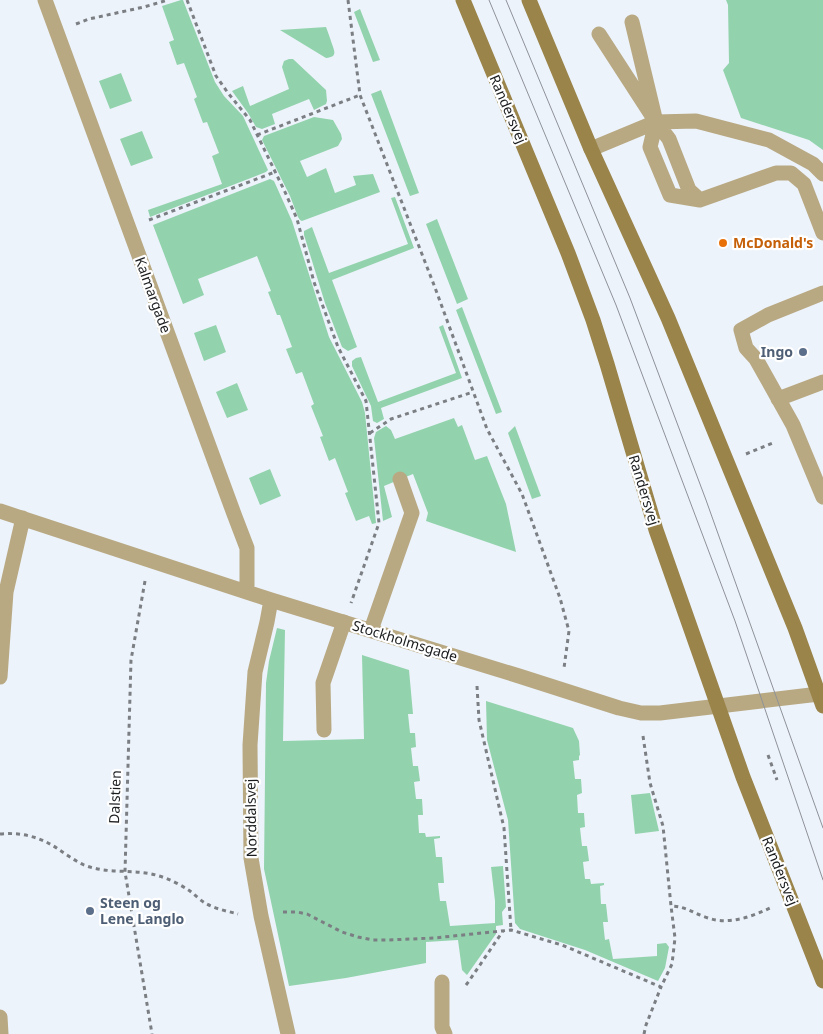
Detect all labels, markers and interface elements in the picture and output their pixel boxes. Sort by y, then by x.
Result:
street label: Randersvej [485,72,531,146]
place label: McDonald's [733,233,813,252]
marker: McDonald's [717,237,729,249]
street label: Kalmargade [131,254,176,336]
place label: Ingo [761,342,793,361]
marker: Ingo [797,346,809,358]
street label: Randersvej [625,452,664,527]
street label: Stockholmsgade [350,616,460,666]
street label: Dalstien [104,770,125,824]
street label: Norddalsvej [240,779,261,857]
street label: Randersvej [758,833,803,908]
place label: Steen og Lene Langlo [100,893,185,928]
marker: Steen og Lene Langlo [84,905,96,917]

